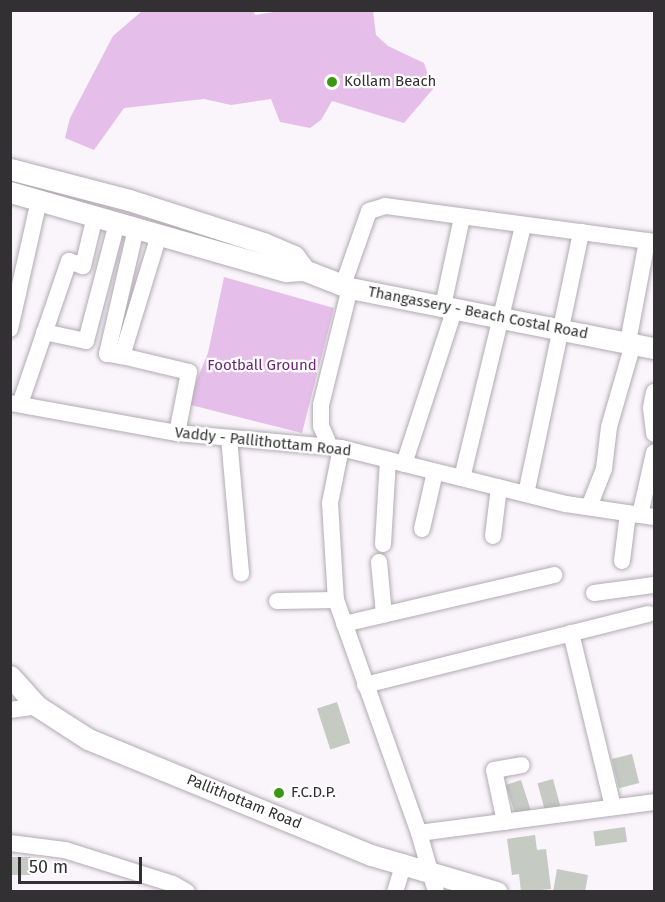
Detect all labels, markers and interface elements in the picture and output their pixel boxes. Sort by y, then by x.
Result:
place label: Kollam Beach [344,73,436,91]
marker: Kollam Beach [325,75,339,89]
street label: Thangassery - Beach Costal Road [367,283,589,343]
park label: Football Ground [207,357,317,375]
street label: Vaddy - Pallithottam Road [174,424,352,460]
street label: Pallithottam Road [184,771,304,833]
place label: F.C.D.P. [291,784,336,802]
marker: F.C.D.P. [272,786,286,800]
scale bar [21,845,146,883]
text: 50 m [29,856,68,878]

